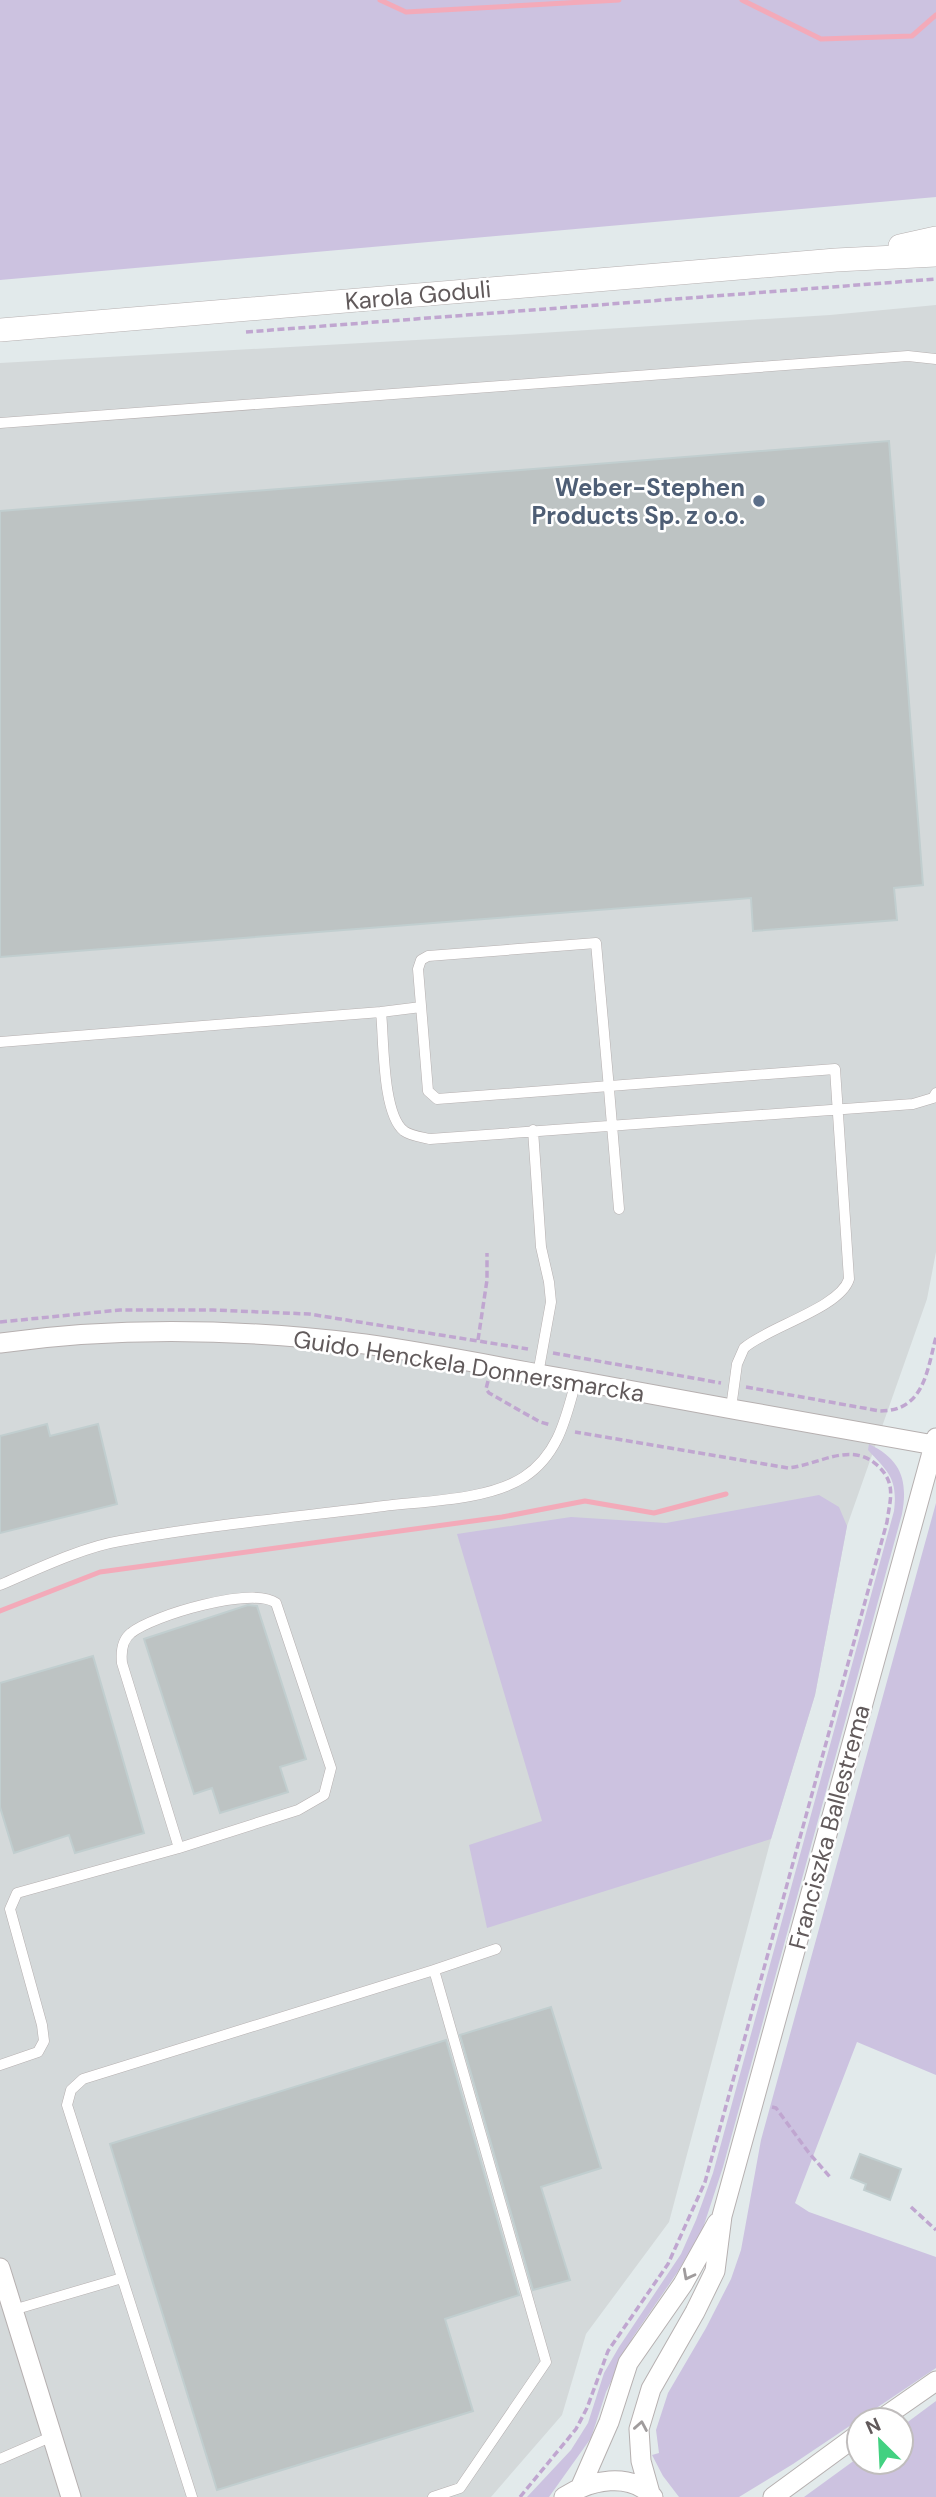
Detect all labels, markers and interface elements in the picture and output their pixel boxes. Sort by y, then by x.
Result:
street label: Karola Goduli [344,273,492,317]
place label: Weber-Stephen Products Sp. z o.o. [532,472,745,531]
marker: Weber-Stephen Products Sp. z o.o. [751,493,767,509]
street label: Guido Henckela Donnersmarcka [291,1323,647,1409]
street label: Franciszka Ballestrema [781,1701,877,1953]
one-way arrow [683,2268,696,2280]
north arrow [845,2406,915,2476]
text: N [862,2412,885,2440]
one-way arrow [633,2420,648,2432]

